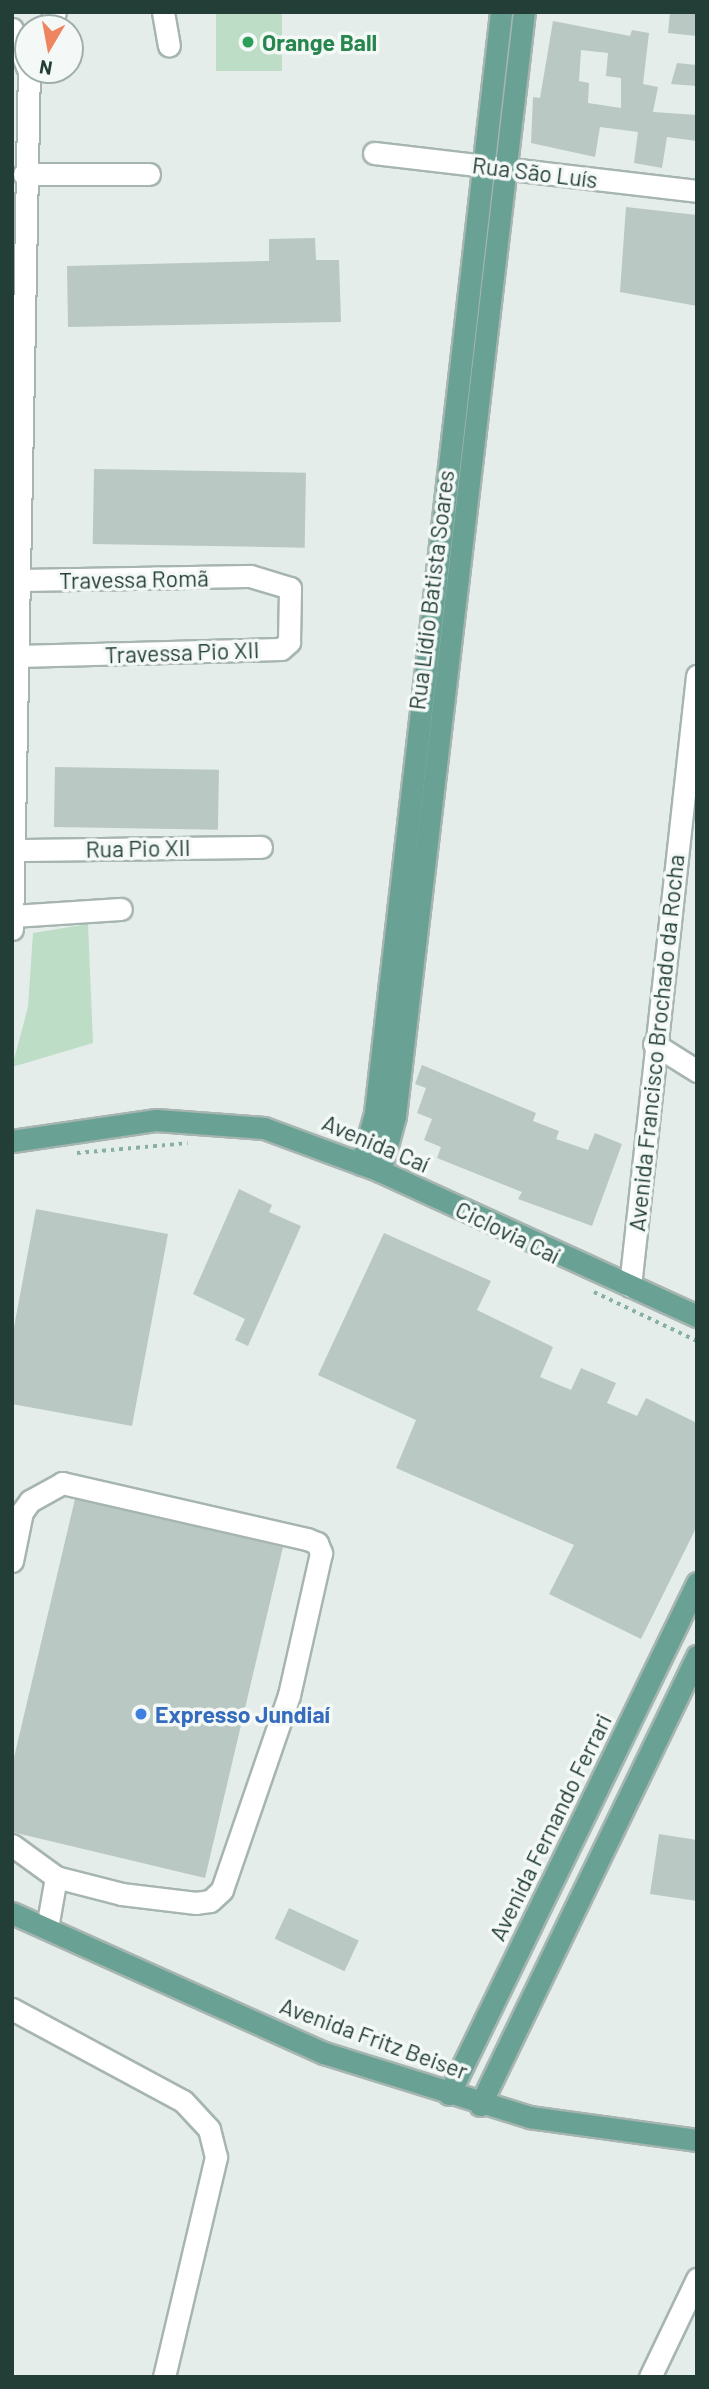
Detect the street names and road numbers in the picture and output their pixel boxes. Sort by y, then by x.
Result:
street label: Rua São Luís [471,151,599,193]
street label: Rua Lídio Batista Soares [403,469,459,711]
street label: Travessa Romã [59,564,209,594]
street label: Travessa Pio XII [104,636,260,668]
street label: Rua Pio XII [85,833,191,863]
street label: Avenida Francisco Brochado da Rocha [622,853,690,1233]
street label: Avenida Caí [318,1108,434,1178]
street label: Ciclovia Caí [451,1195,565,1269]
street label: Avenida Fernando Ferrari [483,1709,617,1945]
street label: Avenida Fritz Beiser [276,1991,472,2085]

